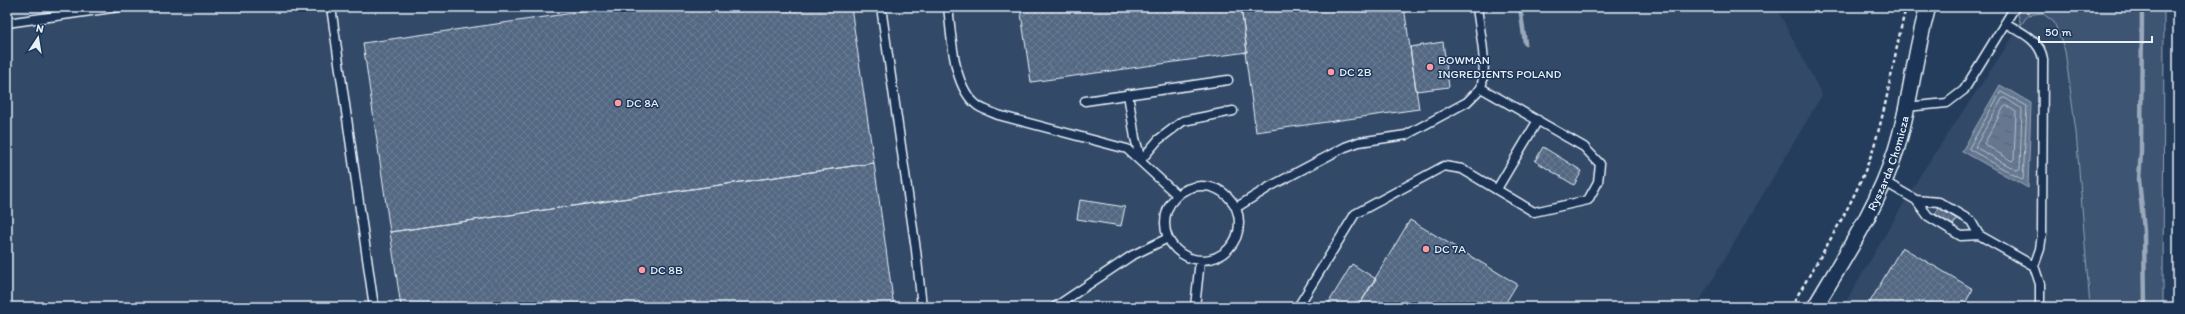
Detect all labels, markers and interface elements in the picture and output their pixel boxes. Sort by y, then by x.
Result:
north arrow [18,18,58,58]
scale bar [2039,18,2152,44]
text: N [35,22,45,36]
text: 50 m [2045,25,2071,39]
place label: BOWMAN INGREDIENTS POLAND [1438,53,1562,81]
marker: BOWMAN INGREDIENTS POLAND [1425,62,1435,72]
place label: DC 2B [1339,65,1372,79]
marker: DC 2B [1326,67,1336,77]
place label: DC 8A [626,96,659,110]
marker: DC 8A [613,98,623,108]
street label: Ryszarda Chomicza [1865,115,1912,213]
place label: DC 7A [1434,242,1466,256]
marker: DC 7A [1421,244,1431,254]
place label: DC 8B [650,263,683,277]
marker: DC 8B [637,265,647,275]

